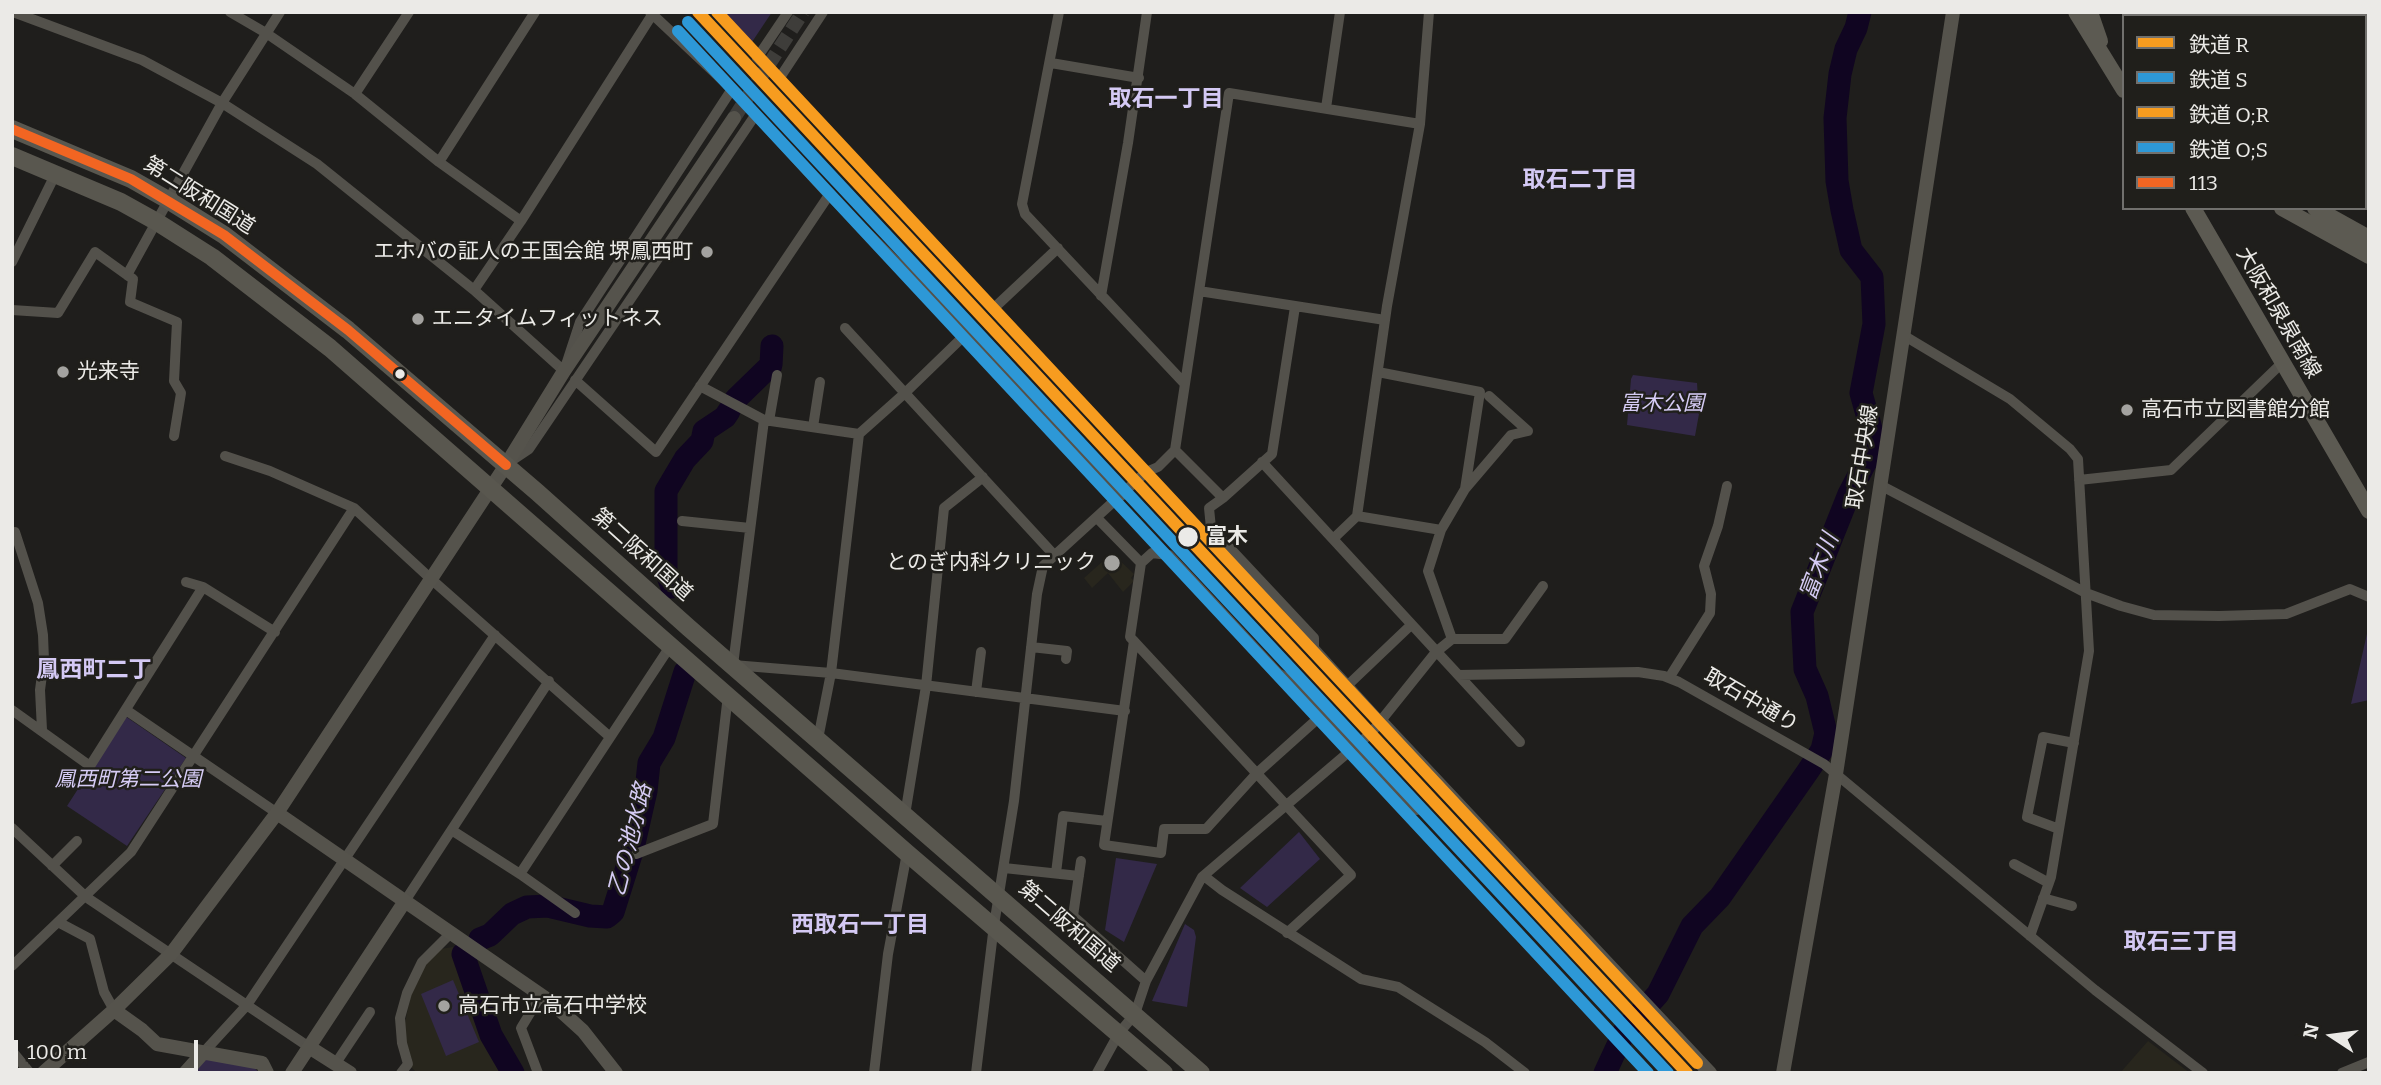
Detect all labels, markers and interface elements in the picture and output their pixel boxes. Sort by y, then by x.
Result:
legend [2122,14,2367,210]
text: 鉄道 R [2189,32,2249,58]
text: 鉄道 S [2189,67,2248,93]
district label: 取石一丁目 [1109,86,1223,114]
text: 鉄道 O;R [2189,102,2269,128]
text: 鉄道 O;S [2189,137,2268,163]
street label: 第二阪和国道 [139,152,259,240]
district label: 取石二丁目 [1523,167,1637,195]
text: 113 [2189,170,2218,196]
place label: エホバの証人の王国会館 堺鳳西町 [374,239,693,265]
street label: 大阪和泉泉南線 [2230,243,2326,383]
marker: エホバの証人の王国会館 堺鳳西町 [699,244,715,260]
place label: エニタイムフィットネス [432,306,663,332]
marker: エニタイムフィットネス [410,311,426,327]
place label: 光来寺 [77,359,140,385]
marker: 光来寺 [55,364,71,380]
unlabelled marker [393,367,407,381]
park label: 富木公園 [1620,391,1704,417]
place label: 高石市立図書館分館 [2141,397,2330,423]
marker: 高石市立図書館分館 [2119,402,2135,418]
street label: 取石中央線 [1842,403,1884,511]
street label: 第二阪和国道 [587,503,697,607]
place label: 富木 [1206,524,1248,550]
marker: 富木 [1176,525,1200,549]
water label: 富木川 [1795,530,1845,604]
place label: とのぎ内科クリニック [886,550,1096,576]
marker: とのぎ内科クリニック [1102,553,1122,573]
district label: 鳳西町二丁 [37,657,151,685]
street label: 取石中通り [1699,664,1803,738]
park label: 鳳西町第二公園 [55,767,201,793]
water label: 乙の池水路 [604,781,658,899]
street label: 第二阪和国道 [1013,876,1125,978]
district label: 西取石一丁目 [791,912,929,940]
district label: 取石三丁目 [2124,929,2238,957]
place label: 高石市立高石中学校 [458,993,647,1019]
marker: 高石市立高石中学校 [436,998,452,1014]
north arrow [2297,1001,2367,1071]
text: N [2298,1021,2324,1041]
scale bar [18,1026,201,1070]
text: 100 m [27,1039,87,1065]

